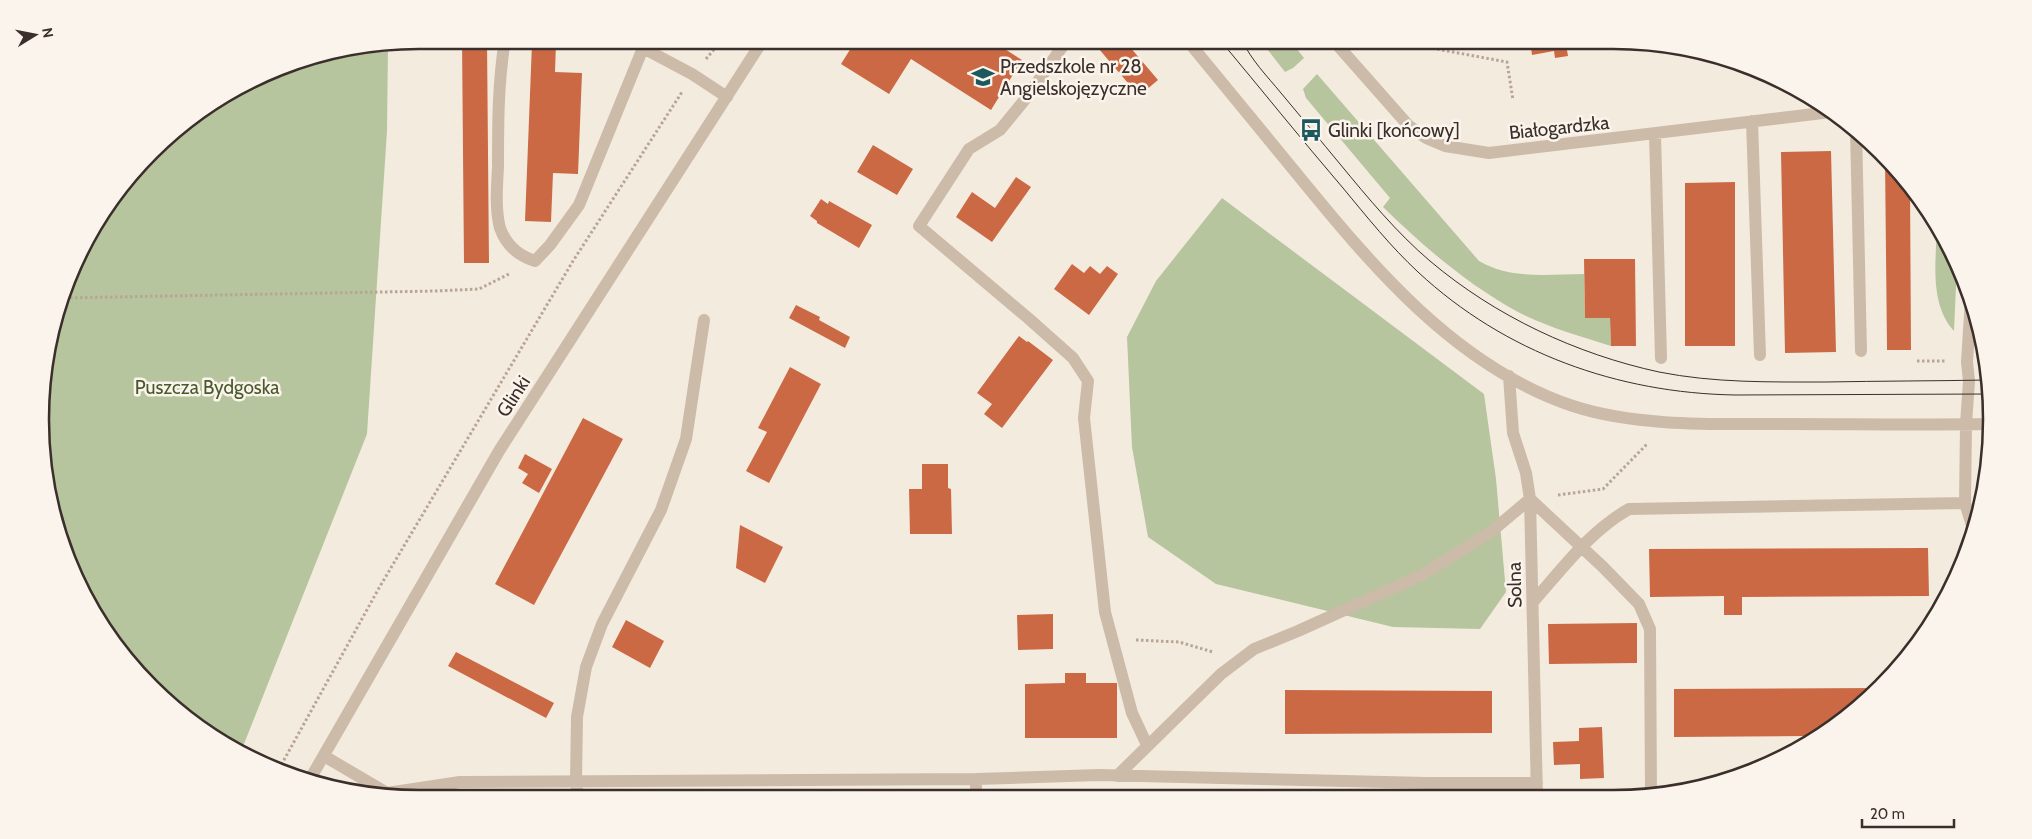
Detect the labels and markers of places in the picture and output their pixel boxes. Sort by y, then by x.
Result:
place label: Przedszkole nr 28 Angielskojęzyczne [1000,55,1147,100]
school or university icon: Przedszkole nr 28 Angielskojęzyczne [970,64,996,90]
bus stop icon: Glinki [końcowy] [1298,117,1324,143]
place label: Glinki [końcowy] [1328,119,1460,142]

